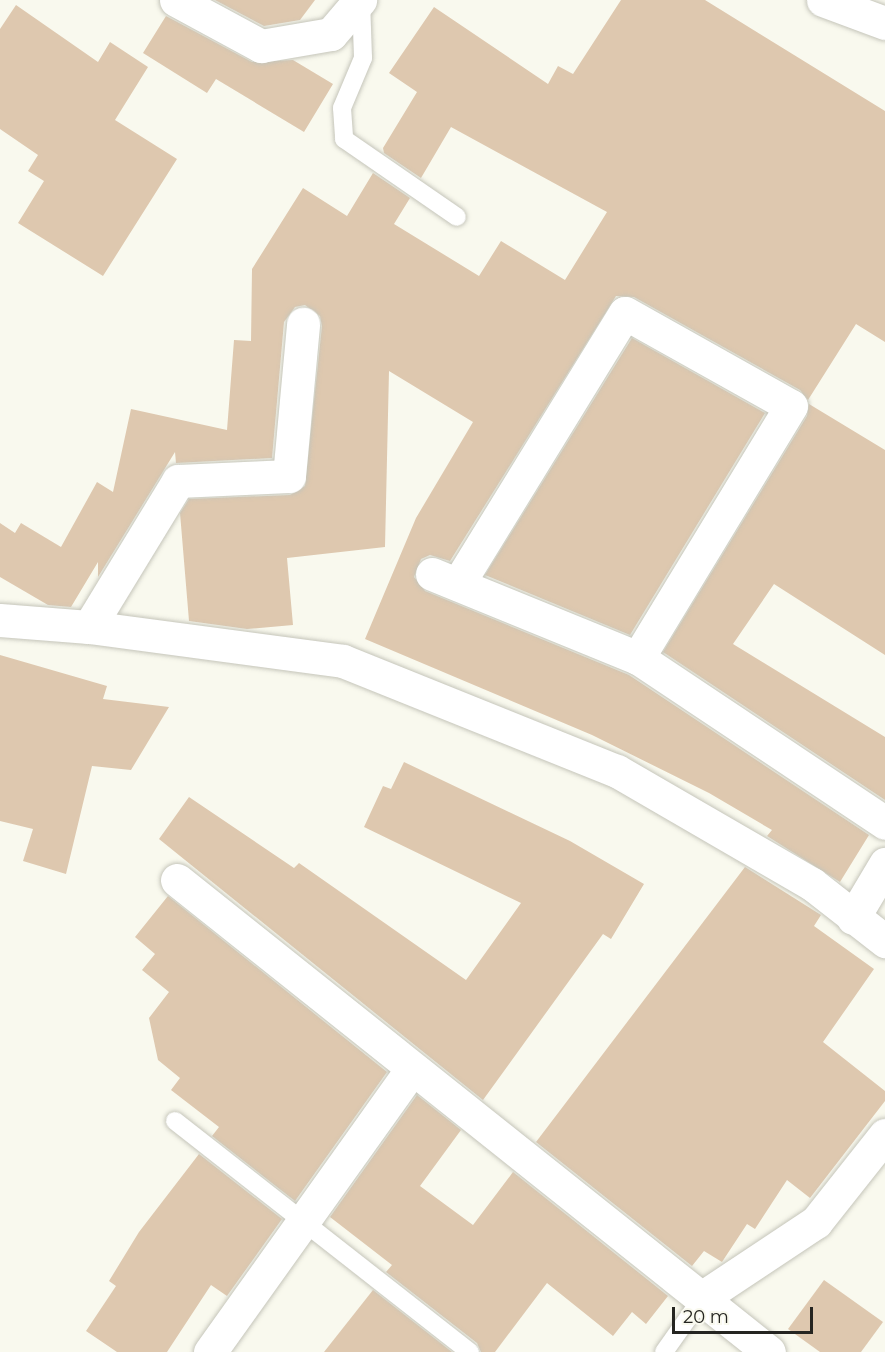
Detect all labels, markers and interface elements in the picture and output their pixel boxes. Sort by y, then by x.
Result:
scale bar [675,1295,816,1333]
text: 20 m [683,1306,729,1328]

